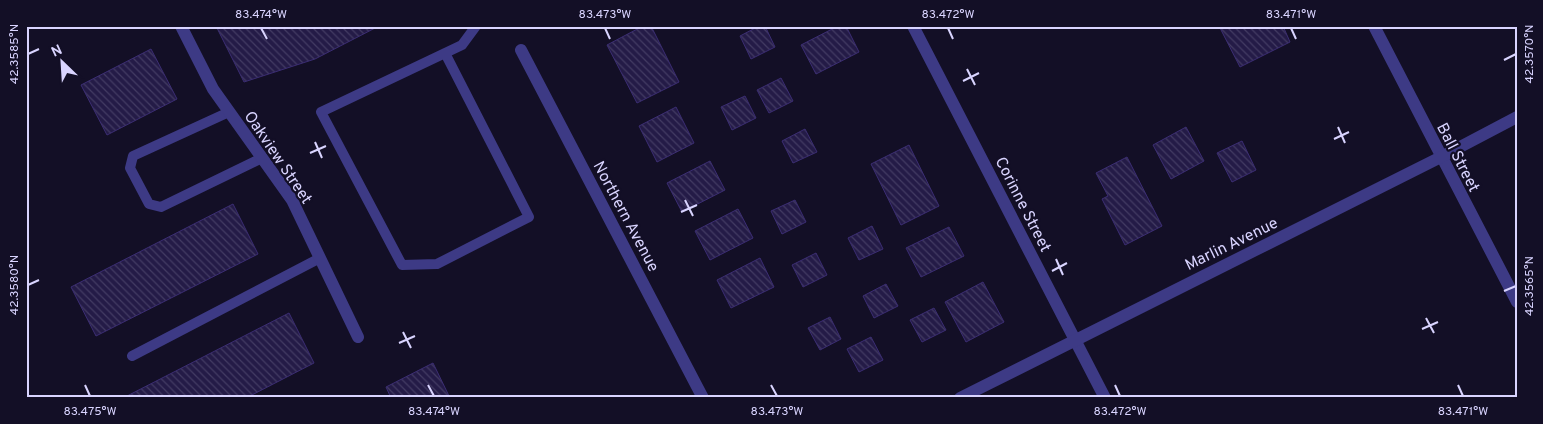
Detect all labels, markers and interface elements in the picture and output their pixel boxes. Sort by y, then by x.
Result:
text: 83.474°W [235,7,287,23]
text: 83.473°W [579,7,631,23]
text: 83.472°W [922,7,974,23]
text: 83.471°W [1266,7,1316,23]
text: 42.3585°N [7,24,23,84]
text: 42.3570°N [1522,24,1538,84]
north arrow [38,38,88,88]
text: N [49,42,65,61]
street label: Oakview Street [239,108,316,208]
street label: Ball Street [1431,120,1483,196]
street label: Corinne Street [990,154,1055,256]
street label: Northern Avenue [588,158,663,276]
street label: Marlin Avenue [1182,214,1282,276]
text: 42.3580°N [7,255,23,315]
text: 42.3565°N [1522,256,1538,316]
text: 83.475°W [63,404,117,420]
text: 83.474°W [408,404,460,420]
text: 83.473°W [751,404,803,420]
text: 83.472°W [1094,404,1146,420]
text: 83.471°W [1438,404,1488,420]

